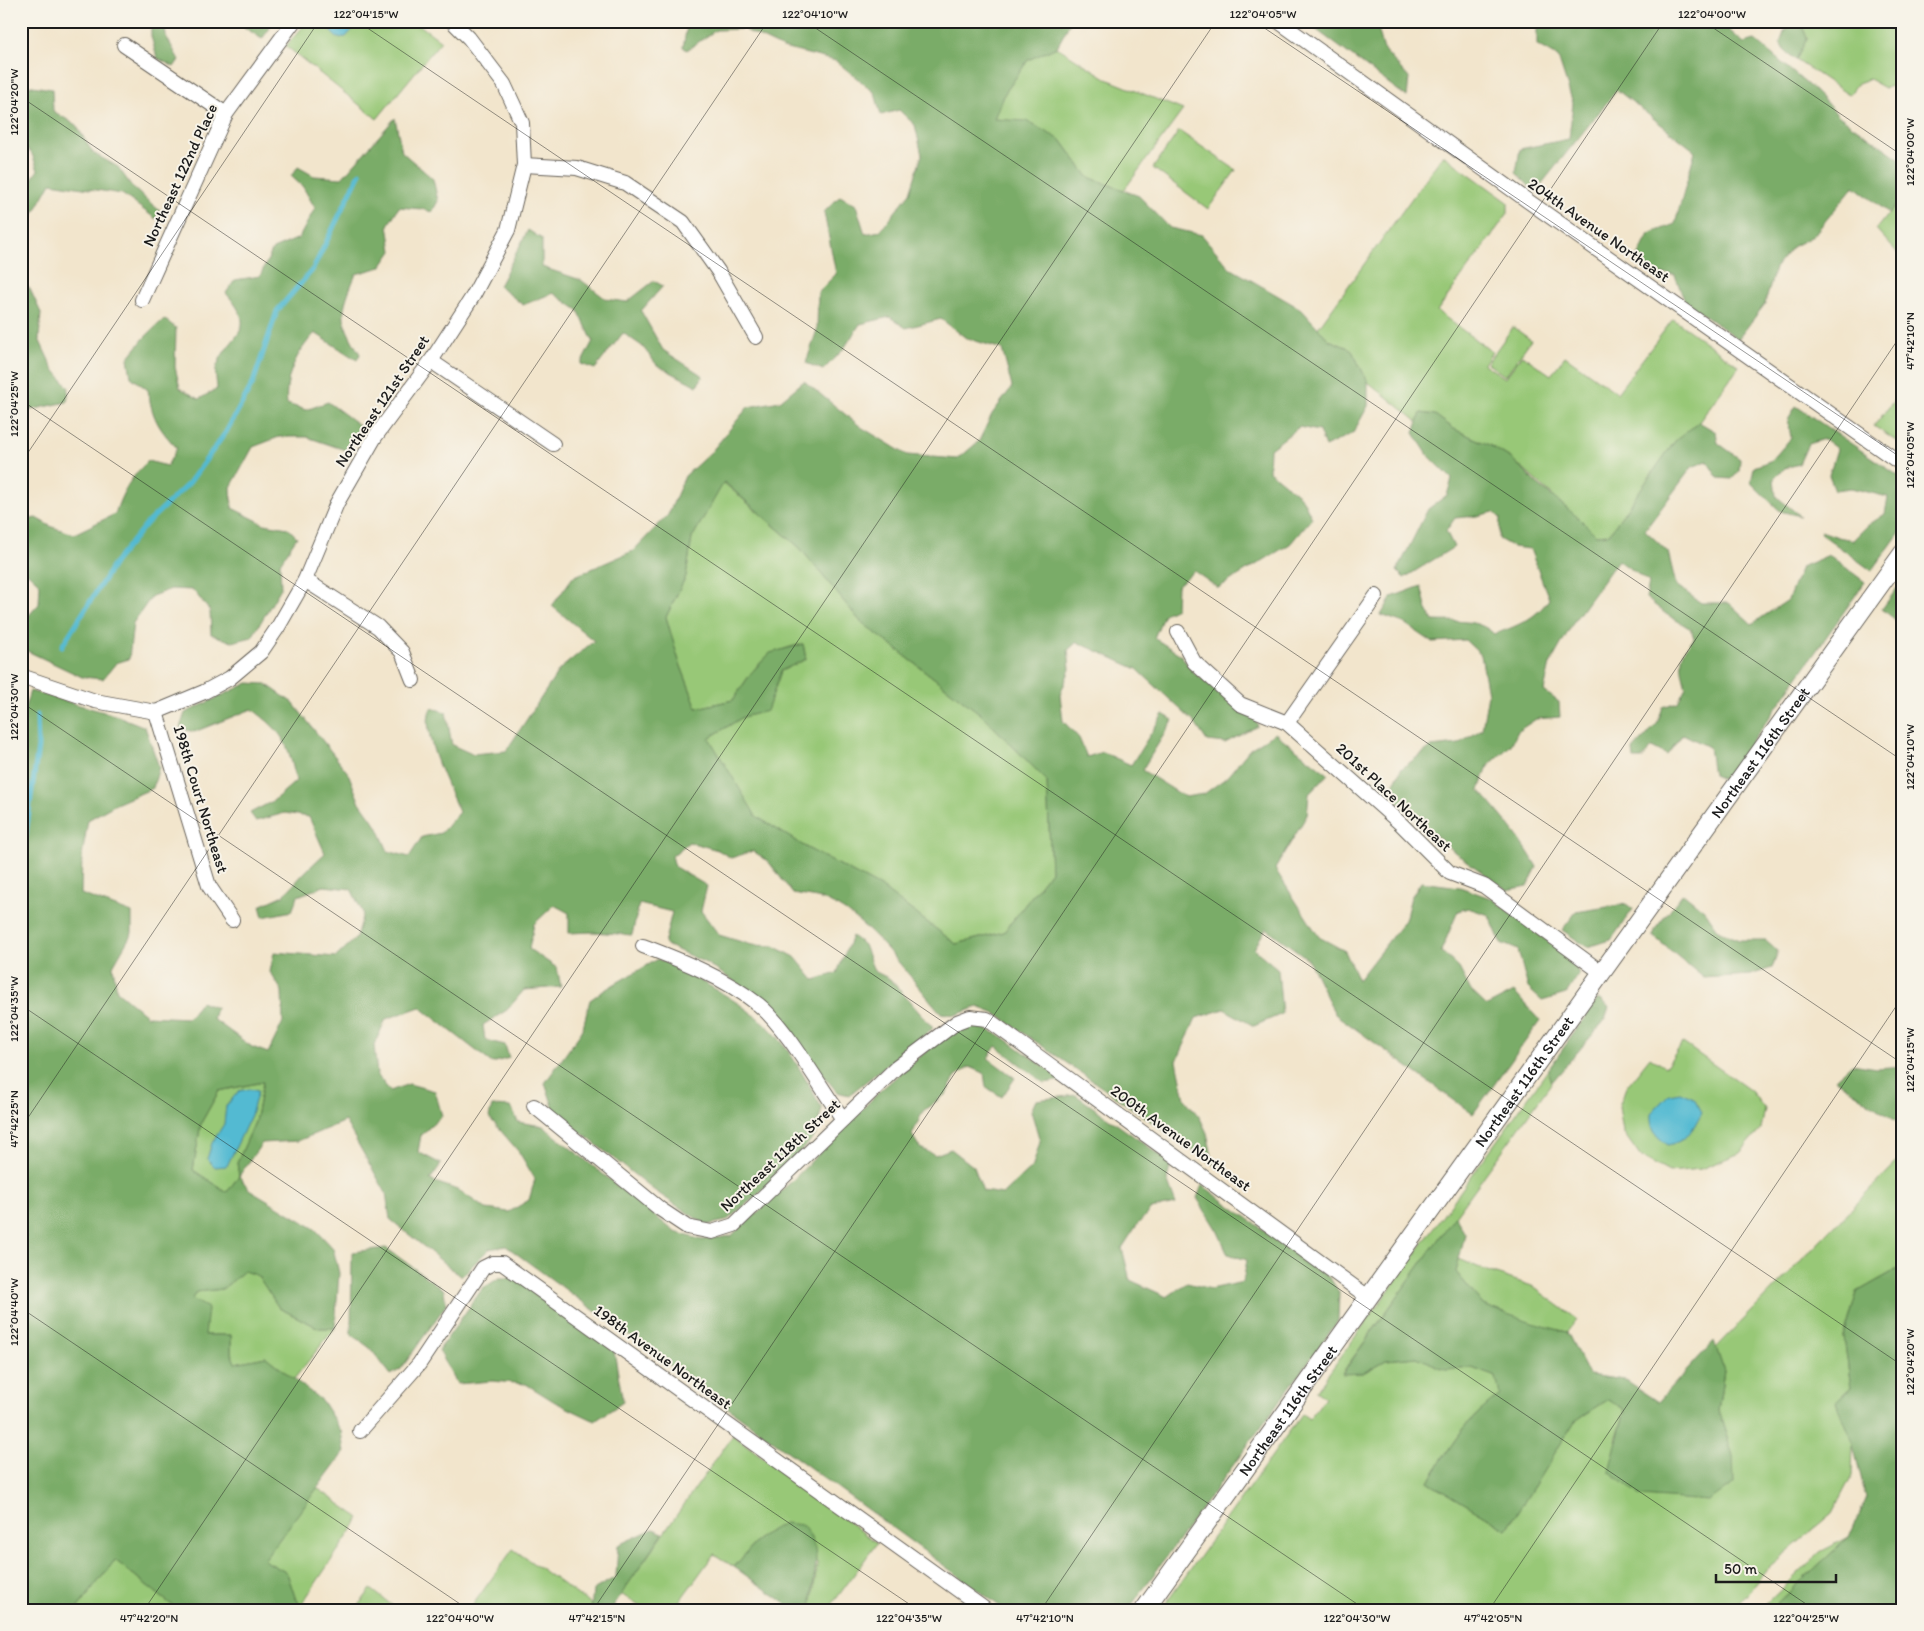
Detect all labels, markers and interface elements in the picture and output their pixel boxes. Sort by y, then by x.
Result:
text: 122°04'15"W [333,7,399,21]
text: 122°04'10"W [782,7,848,21]
text: 122°04'05"W [1230,7,1296,21]
text: 122°04'00"W [1678,7,1746,21]
text: 122°04'20"W [7,69,21,135]
street label: Northeast 122nd Place [139,101,221,249]
text: 122°04'00"W [1903,118,1917,186]
street label: 204th Avenue Northeast [1524,174,1674,286]
text: 47°42'10"N [1903,312,1917,370]
street label: Northeast 121st Street [331,331,433,471]
text: 122°04'25"W [7,371,21,437]
text: 122°04'05"W [1903,422,1917,488]
text: 122°04'30"W [7,673,21,741]
street label: Northeast 116th Street [1707,683,1813,821]
street label: 198th Court Northeast [169,723,233,875]
text: 122°04'10"W [1903,724,1917,790]
street label: 201st Place Northeast [1332,738,1456,856]
text: 122°04'35"W [7,976,21,1042]
street label: Northeast 116th Street [1470,1012,1577,1150]
text: 122°04'15"W [1903,1027,1917,1093]
street label: 200th Avenue Northeast [1107,1081,1255,1195]
text: 47°42'25"N [7,1090,21,1148]
street label: Northeast 118th Street [716,1095,844,1215]
text: 122°04'40"W [7,1278,21,1346]
street label: 198th Avenue Northeast [591,1301,735,1413]
text: 122°04'20"W [1903,1329,1917,1395]
street label: Northeast 116th Street [1234,1341,1341,1479]
scale bar [1716,1551,1836,1583]
text: 50 m [1724,1560,1757,1578]
text: 47°42'20"N [120,1611,178,1625]
text: 122°04'40"W [426,1611,494,1625]
text: 47°42'15"N [569,1611,625,1625]
text: 122°04'35"W [876,1611,942,1625]
text: 47°42'10"N [1016,1611,1074,1625]
text: 122°04'30"W [1323,1611,1391,1625]
text: 47°42'05"N [1464,1611,1522,1625]
text: 122°04'25"W [1773,1611,1839,1625]

